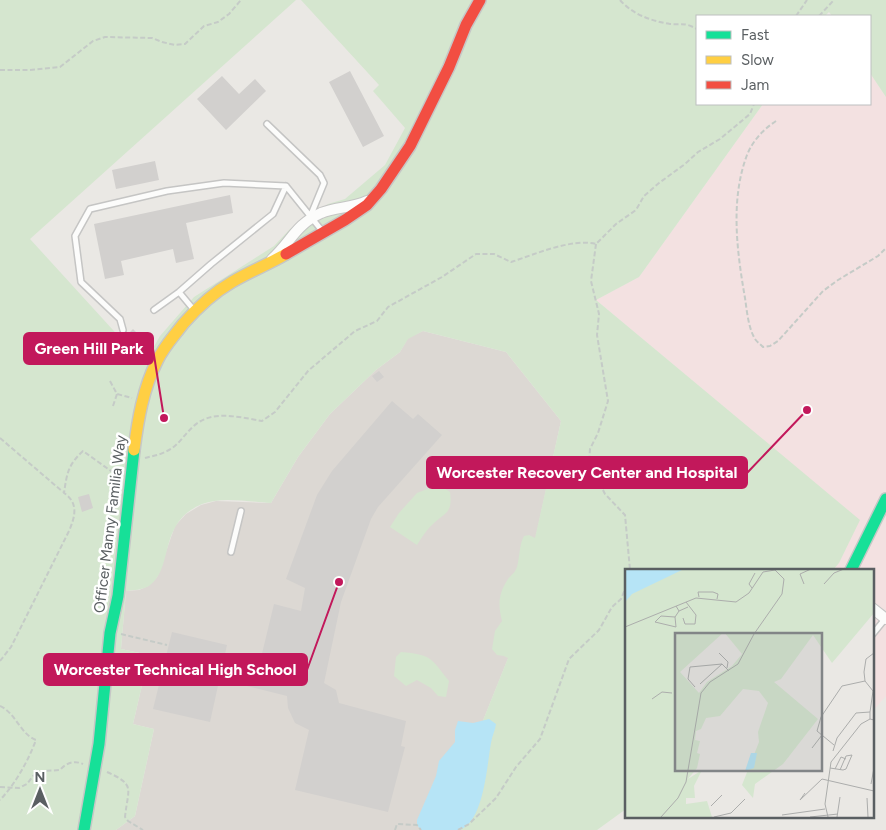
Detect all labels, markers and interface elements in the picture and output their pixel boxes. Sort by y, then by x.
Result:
legend [696,15,871,105]
text: Fast [741,26,770,44]
text: Slow [741,51,774,69]
text: Jam [741,76,769,94]
callout: Green Hill Park [24,333,153,364]
text: Green Hill Park [34,339,144,358]
street label: Officer Manny Familia Way [90,434,130,614]
callout: Worcester Recovery Center and Hospital [427,457,747,488]
text: Worcester Recovery Center and Hospital [437,463,737,482]
inset map [625,569,874,818]
callout: Worcester Technical High School [44,654,307,685]
text: Worcester Technical High School [54,660,296,679]
north arrow [15,765,65,815]
text: N [35,769,45,786]

